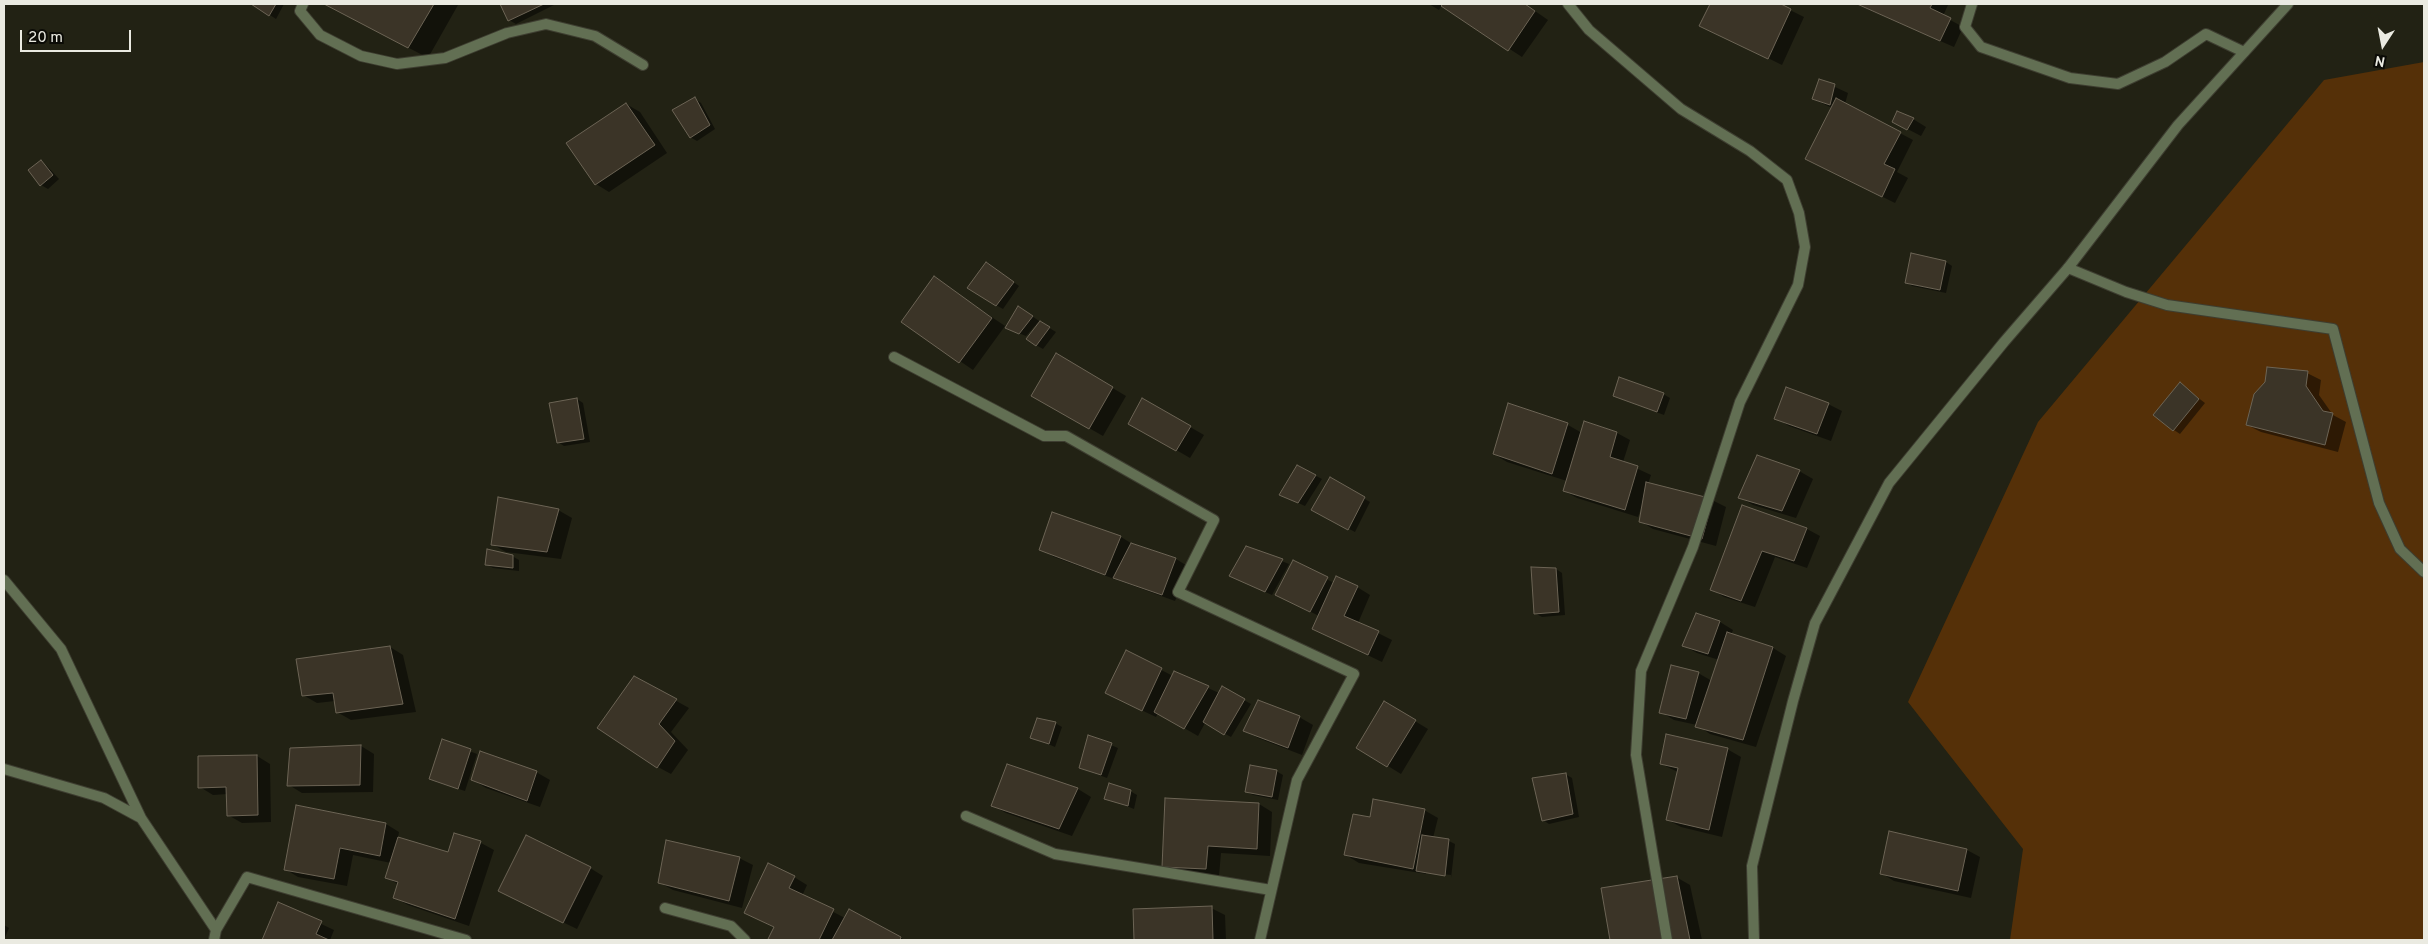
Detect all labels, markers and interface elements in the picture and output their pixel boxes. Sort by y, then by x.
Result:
scale bar [22,20,134,52]
north arrow [2358,20,2408,70]
text: 20 m [28,29,63,48]
text: N [2373,51,2387,70]

